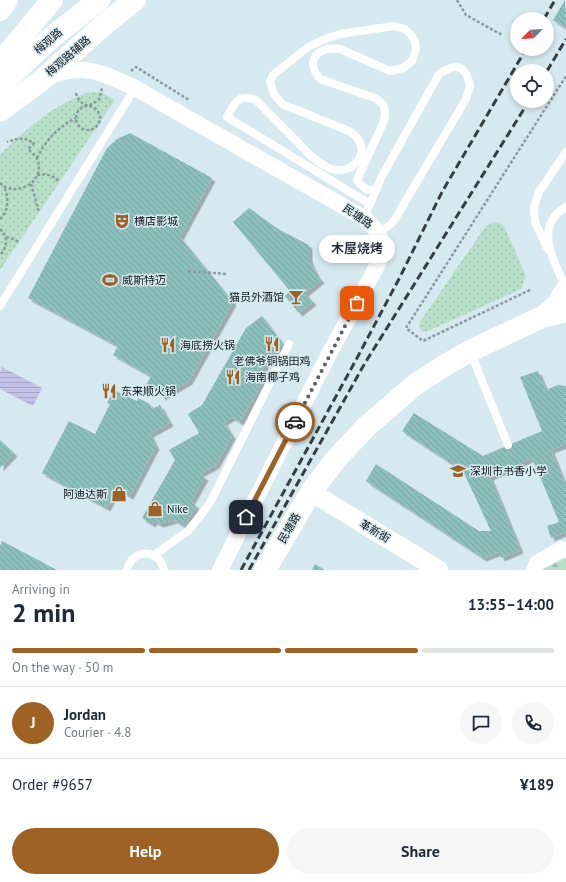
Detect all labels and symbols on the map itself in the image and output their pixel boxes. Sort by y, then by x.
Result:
north arrow [510,12,554,56]
street label: 梅观路 [31,25,65,57]
street label: 梅观路辅路 [43,33,93,79]
street label: 民塘路 [340,201,376,231]
theatre icon: 横店影城 [113,212,131,230]
place label: 横店影城 [134,214,178,228]
callout: 木屋烧烤 [319,235,395,263]
sports icon: 威斯特迈 [101,271,119,289]
place label: 威斯特迈 [122,273,166,287]
pin [340,286,374,320]
bar icon: 猫员外酒馆 [287,288,305,306]
place label: 猫员外酒馆 [229,290,284,304]
restaurant icon: 老佛爷铜锅田鸡 [263,335,281,353]
restaurant icon: 海底捞火锅 [159,336,177,354]
place label: 海底捞火锅 [180,338,235,352]
place label: 老佛爷铜锅田鸡 [234,354,311,368]
restaurant icon: 海南椰子鸡 [224,368,242,386]
place label: 海南椰子鸡 [245,370,300,384]
restaurant icon: 东来顺火锅 [100,382,118,400]
place label: 东来顺火锅 [121,384,176,398]
courier [275,402,315,442]
school or university icon: 深圳市书香小学 [449,462,467,480]
place label: 深圳市书香小学 [470,464,547,478]
shop icon: 阿迪达斯 [110,485,128,503]
place label: 阿迪达斯 [63,487,107,501]
shop icon: Nike [146,500,164,518]
pin [229,500,263,534]
place label: Nike [167,502,188,516]
street label: 民塘路 [275,510,303,546]
street label: 革新街 [357,517,393,545]

